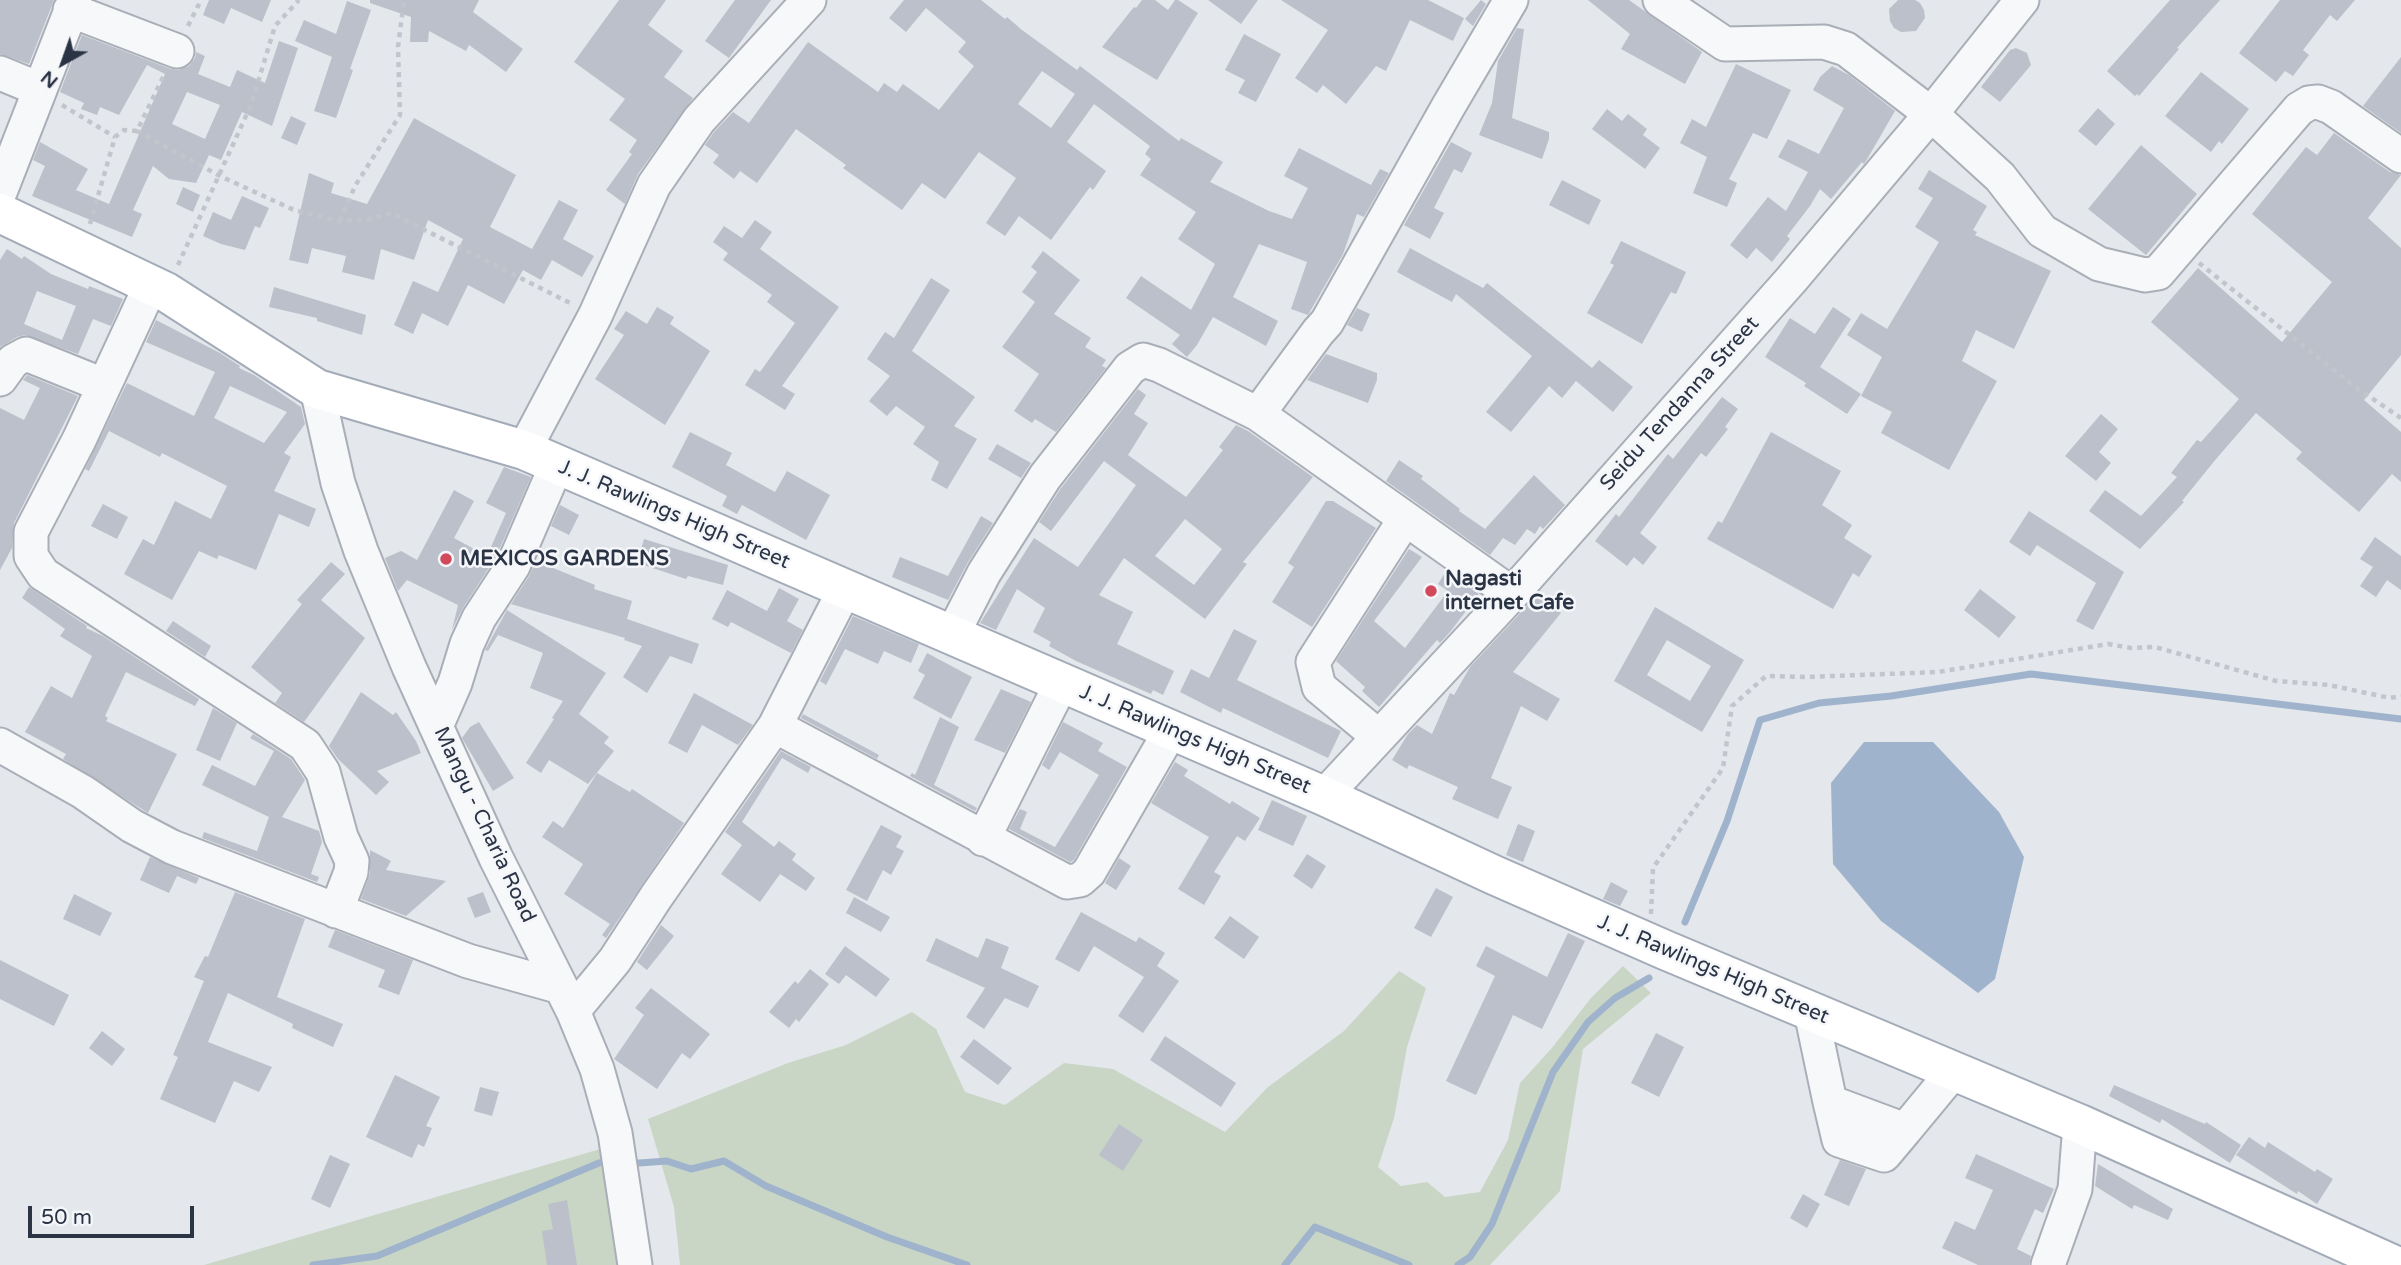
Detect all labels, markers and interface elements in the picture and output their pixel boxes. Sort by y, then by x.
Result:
north arrow [28,28,98,98]
text: N [37,66,62,92]
street label: Seidu Tendanna Street [1595,312,1765,496]
street label: J. J. Rawlings High Street [554,455,794,575]
place label: MEXICOS GARDENS [460,546,669,572]
marker: MEXICOS GARDENS [438,551,454,567]
place label: Nagasti internet Cafe [1445,566,1574,616]
marker: Nagasti internet Cafe [1423,583,1439,599]
street label: J. J. Rawlings High Street [1075,680,1315,800]
street label: Mangu - Charia Road [428,723,540,927]
street label: J. J. Rawlings High Street [1593,910,1833,1030]
scale bar [32,1192,198,1236]
text: 50 m [41,1205,92,1230]

